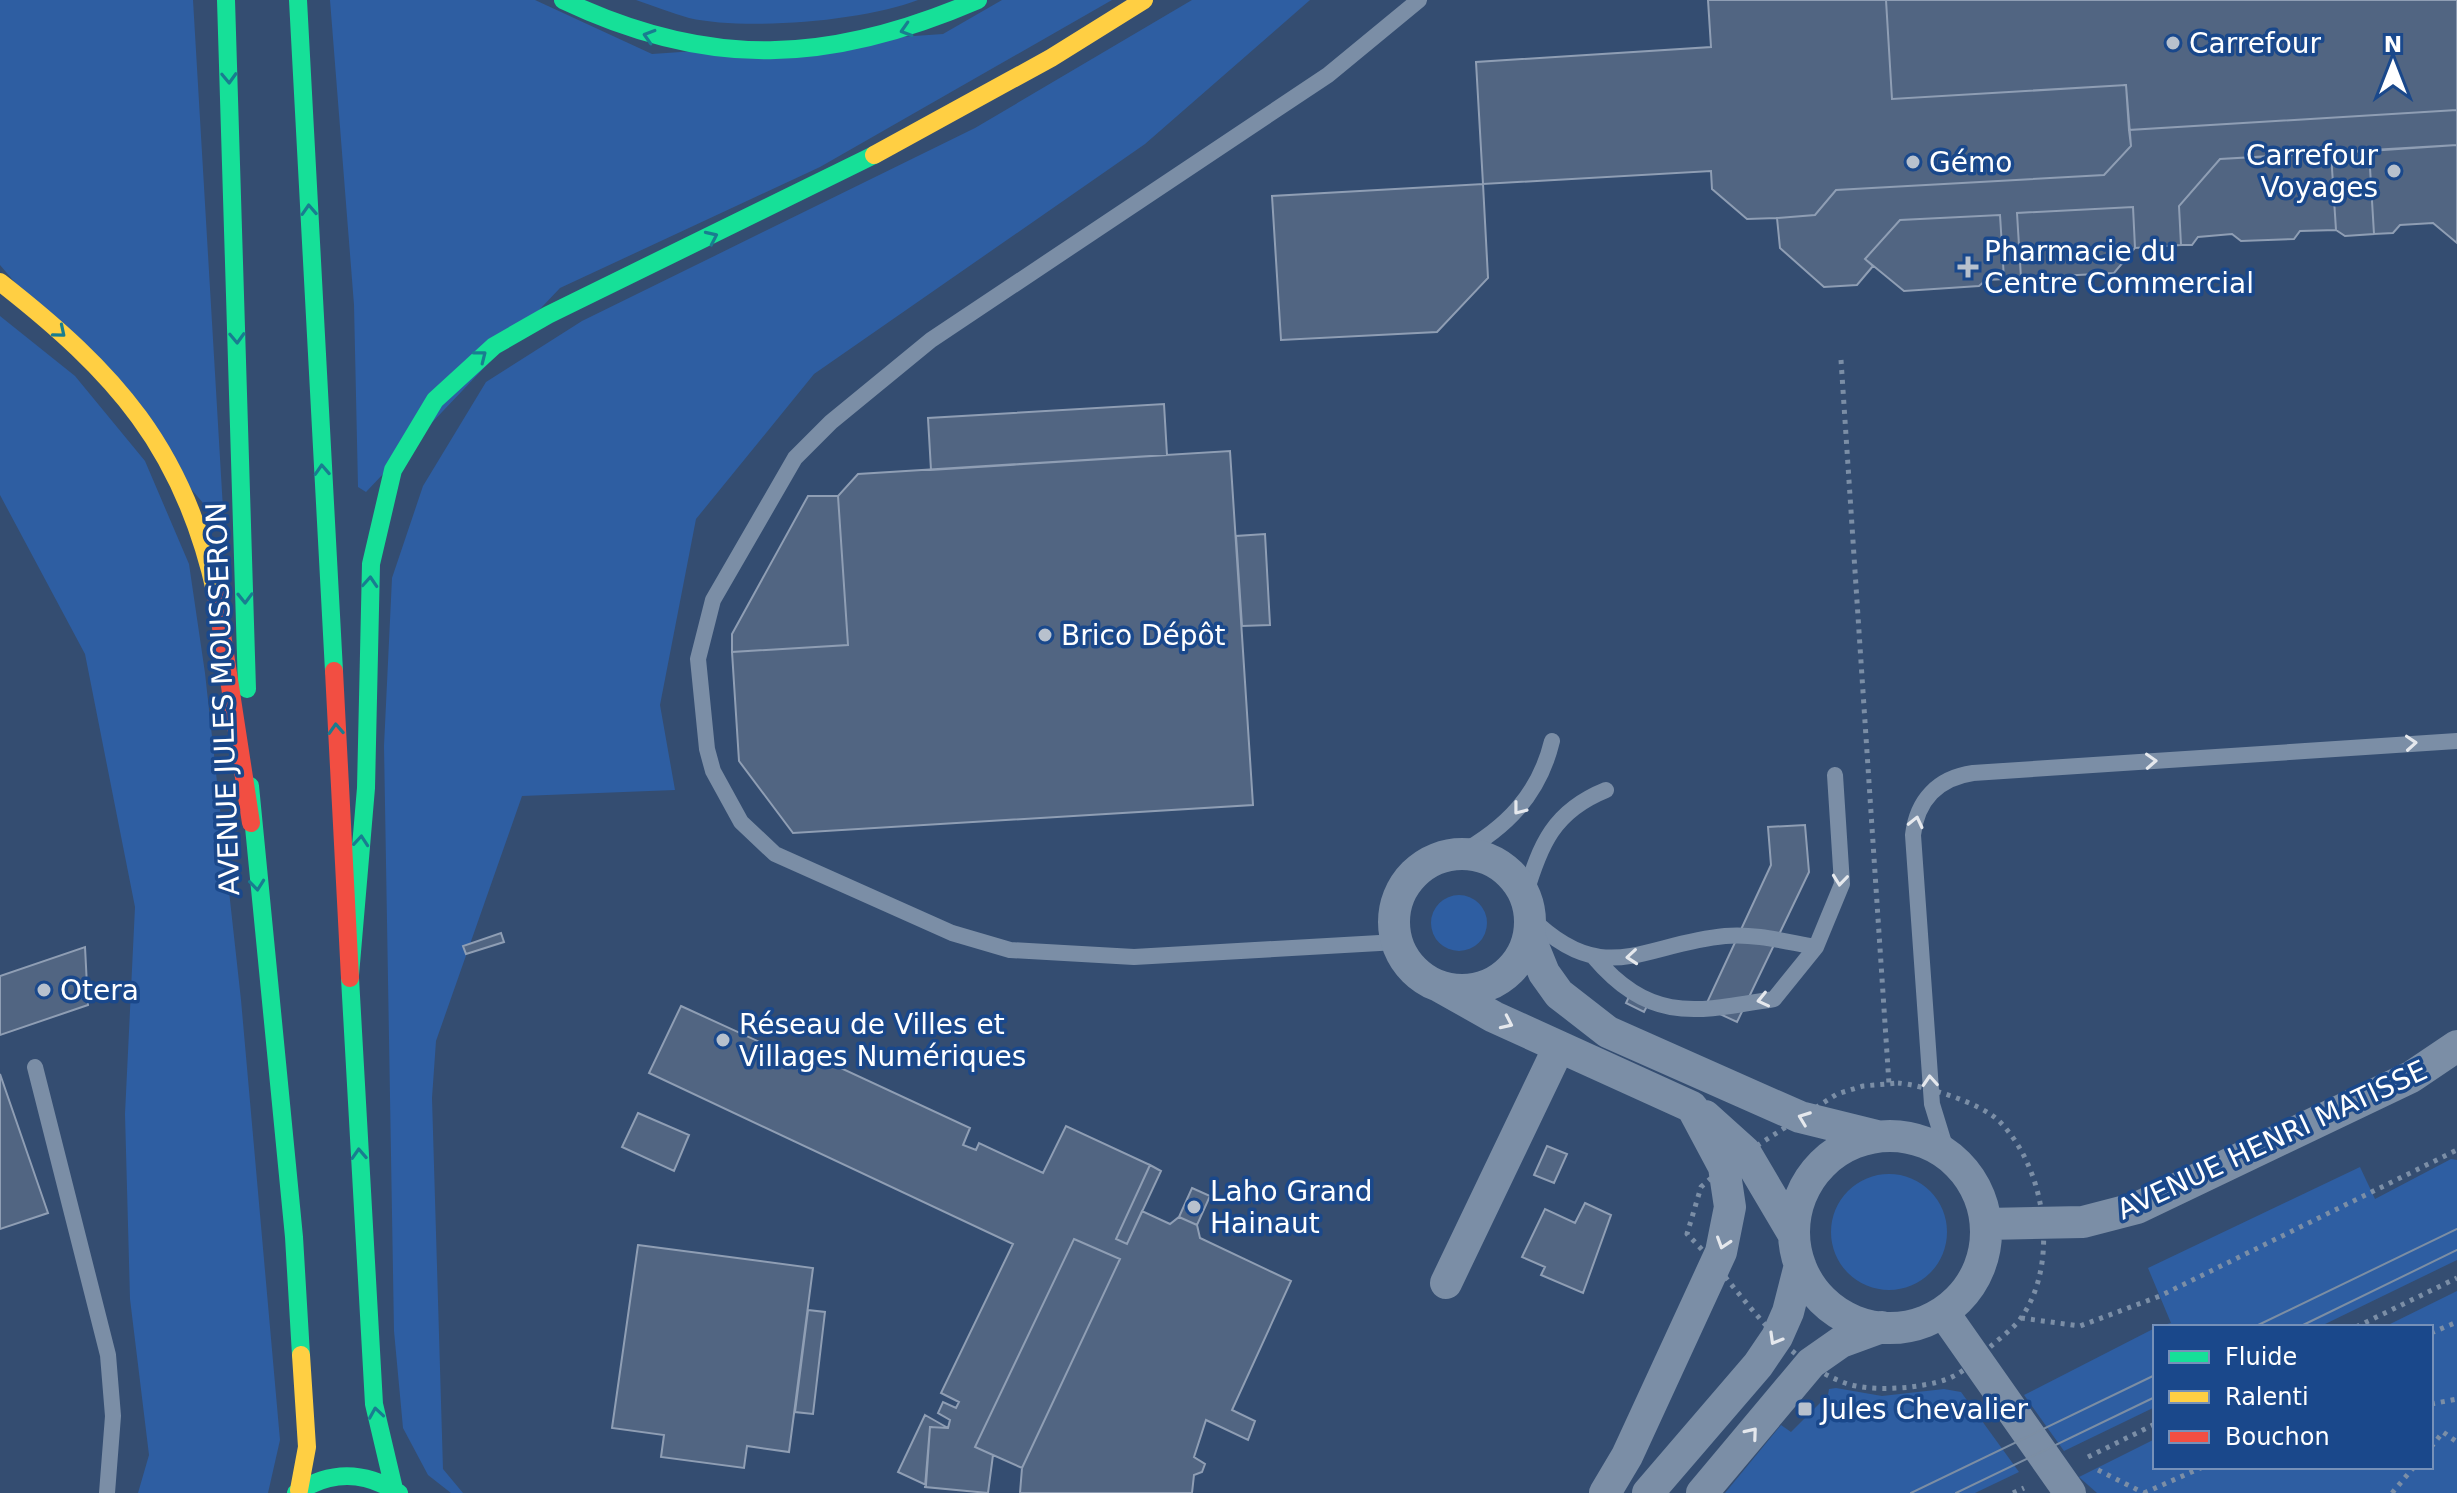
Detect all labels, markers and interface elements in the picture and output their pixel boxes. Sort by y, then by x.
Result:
one-way arrow [899,21,913,37]
north arrow [2353,24,2433,104]
place label: Carrefour [2189,27,2322,60]
one-way arrow [643,29,657,45]
text: N [2384,32,2402,57]
marker: Carrefour [2164,34,2182,52]
one-way arrow [220,72,237,85]
place label: Carrefour Voyages [2246,139,2378,204]
place label: Gémo [1929,146,2012,179]
marker: Gémo [1904,153,1922,171]
marker: Carrefour Voyages [2385,162,2403,180]
one-way arrow [301,203,318,216]
one-way arrow [703,231,718,247]
place label: Pharmacie du Centre Commercial [1984,235,2254,300]
marker: Pharmacie du Centre Commercial [1959,258,1977,276]
one-way arrow [51,322,66,336]
one-way arrow [229,332,246,345]
one-way arrow [472,352,487,366]
one-way arrow [314,463,331,476]
street label: AVENUE JULES MOUSSERON [200,502,246,896]
one-way arrow [361,575,378,588]
one-way arrow [236,592,254,605]
place label: Brico Dépôt [1061,619,1226,652]
marker: Brico Dépôt [1036,626,1054,644]
one-way arrow [327,722,344,735]
one-way arrow [2405,735,2418,752]
one-way arrow [2145,752,2158,769]
one-way arrow [1514,800,1529,814]
one-way arrow [1907,815,1924,829]
one-way arrow [352,834,369,847]
one-way arrow [1831,873,1848,886]
one-way arrow [249,879,266,892]
one-way arrow [1625,948,1638,965]
place label: Otera [60,974,139,1007]
marker: Otera [35,981,53,999]
one-way arrow [1756,991,1770,1008]
place label: Réseau de Villes et Villages Numériques [739,1008,1026,1073]
one-way arrow [1499,1013,1514,1029]
marker: Réseau de Villes et Villages Numériques [714,1031,732,1049]
street label: AVENUE HENRI MATISSE [2112,1054,2432,1226]
one-way arrow [1922,1074,1939,1087]
one-way arrow [1798,1111,1812,1128]
one-way arrow [351,1147,368,1160]
place label: Laho Grand Hainaut [1210,1175,1372,1240]
marker: Laho Grand Hainaut [1185,1198,1203,1216]
one-way arrow [1717,1235,1733,1249]
legend [2153,1325,2433,1469]
one-way arrow [1769,1330,1785,1345]
text: Fluide [2225,1343,2297,1371]
text: Ralenti [2225,1383,2309,1411]
place label: Jules Chevalier [1819,1393,2029,1426]
marker: Jules Chevalier [1796,1400,1814,1418]
one-way arrow [368,1407,385,1420]
text: Bouchon [2225,1423,2330,1451]
one-way arrow [1742,1428,1757,1442]

